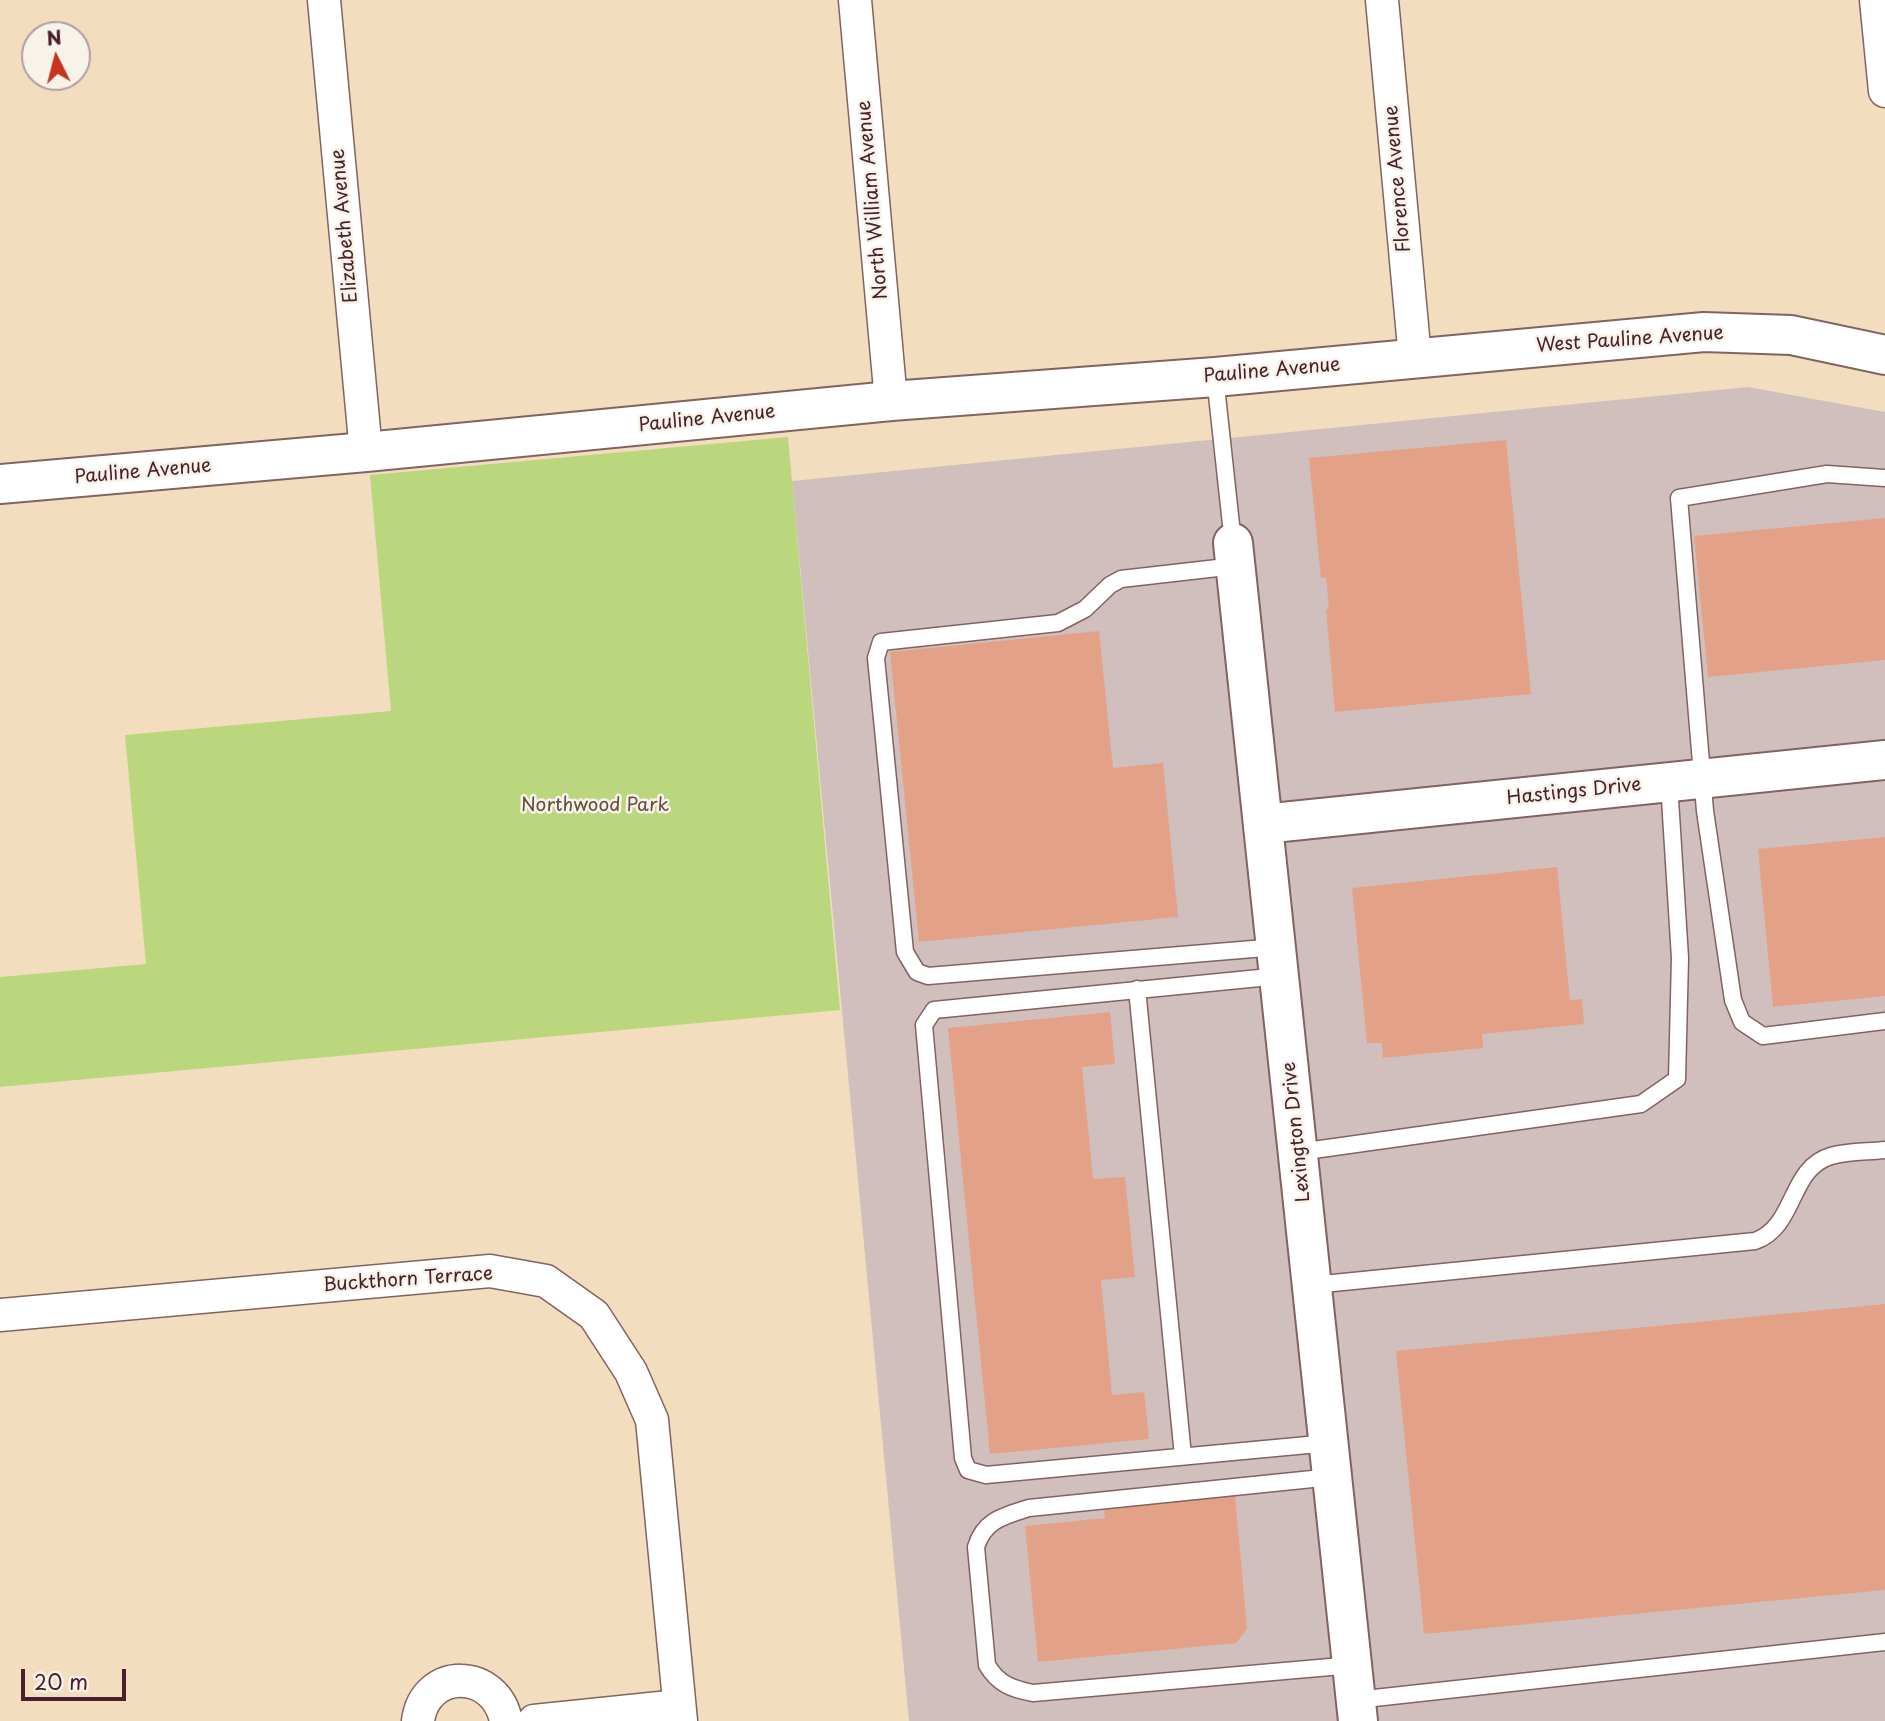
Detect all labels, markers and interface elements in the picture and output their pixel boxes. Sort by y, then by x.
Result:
north arrow [21,21,91,91]
text: N [45,22,63,52]
street label: North William Avenue [853,99,893,301]
street label: Florence Avenue [1380,104,1416,254]
street label: Elizabeth Avenue [327,148,363,304]
street label: West Pauline Avenue [1535,322,1725,358]
street label: Pauline Avenue [1203,354,1341,388]
street label: Pauline Avenue [638,400,776,438]
street label: Pauline Avenue [74,455,212,489]
street label: Hastings Drive [1506,774,1642,810]
park label: Northwood Park [521,795,669,817]
street label: Lexington Drive [1278,1061,1316,1203]
street label: Buckthorn Terrace [322,1263,494,1297]
scale bar [24,1654,130,1698]
text: 20 m [34,1665,88,1697]

